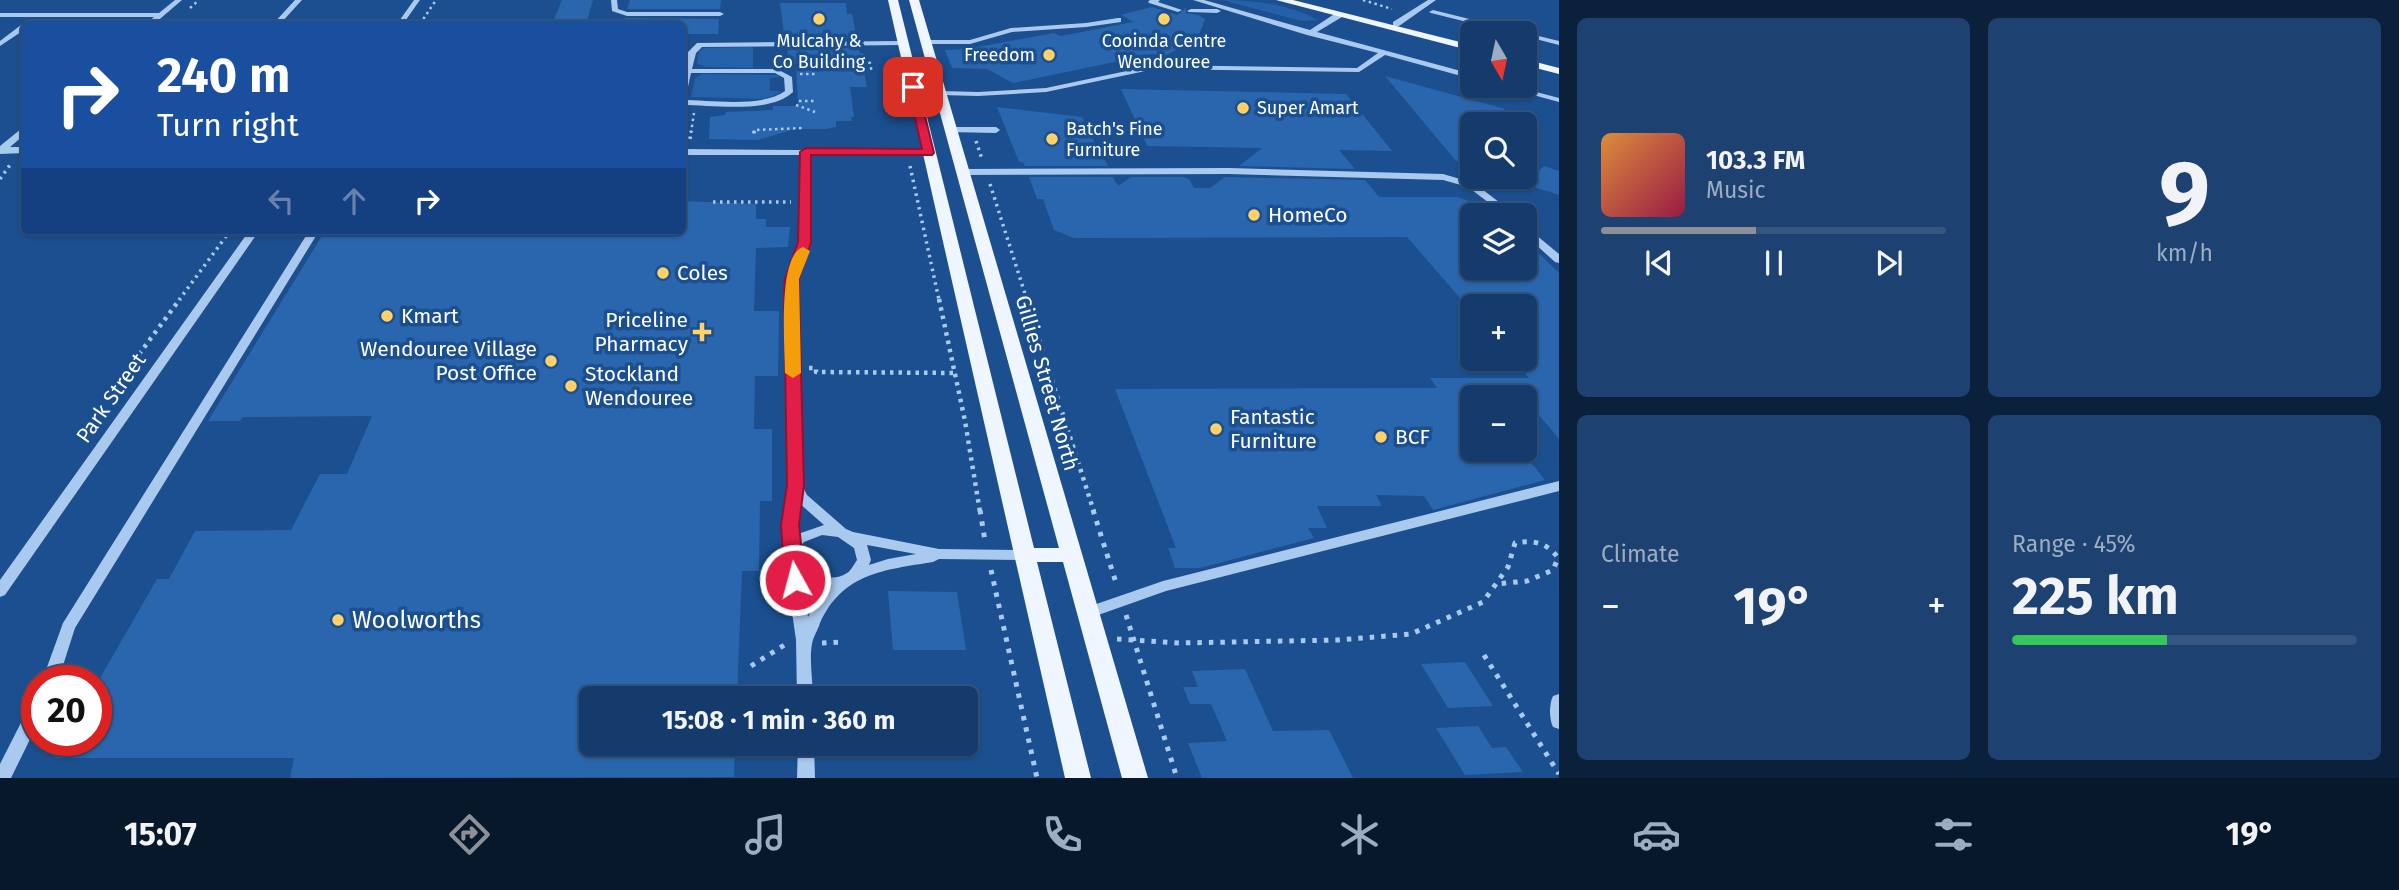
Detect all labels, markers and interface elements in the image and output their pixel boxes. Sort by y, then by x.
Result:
marker: Mulcahy & Co Building [811,11,827,27]
marker: Cooinda Centre Wendouree [1156,11,1172,27]
north arrow [1460,21,1536,98]
map controls [1460,21,1537,462]
place label: Mulcahy & Co Building [773,30,866,73]
place label: Cooinda Centre Wendouree [1102,30,1226,73]
place label: Freedom [964,44,1035,66]
text: 240 m [157,46,290,105]
marker: Freedom [1041,47,1057,63]
icon: right [42,49,133,140]
pin [883,57,943,117]
icon: arrive [894,68,932,106]
place label: Super Amart [1257,97,1359,119]
marker: Super Amart [1235,100,1251,116]
text: Turn right [157,106,299,144]
button: search [1460,112,1537,189]
place label: Batch's Fine Furniture [1066,118,1163,161]
marker: Batch's Fine Furniture [1044,131,1060,147]
text: 9 [2159,139,2210,248]
text: 103.3 FM [1706,145,1805,176]
text: Music [1706,176,1766,204]
icon: left [262,182,300,220]
icon: ahead [335,182,373,220]
icon: right [408,182,446,220]
place label: HomeCo [1268,202,1348,228]
button: layers [1460,203,1537,280]
marker: HomeCo [1246,207,1262,223]
text: km/h [2156,239,2213,267]
icon: previous [1640,244,1678,282]
icon: pause [1755,244,1793,282]
icon: next [1870,244,1908,282]
place label: Coles [677,260,728,286]
marker: Coles [655,265,671,281]
street label: Gillies Street North [1010,292,1084,474]
button: + [1460,294,1537,371]
place label: Kmart [401,303,459,329]
place label: Priceline Pharmacy [595,307,689,357]
marker: Kmart [379,308,395,324]
marker: Priceline Pharmacy [694,324,710,340]
place label: Wendouree Village Post Office [360,336,537,386]
street label: Park Street [71,348,152,448]
marker: Wendouree Village Post Office [543,353,559,369]
place label: Stockland Wendouree [585,361,693,411]
marker: Stockland Wendouree [563,378,579,394]
button: − [1460,385,1537,462]
place label: Fantastic Furniture [1230,404,1317,454]
marker: Fantastic Furniture [1208,421,1224,437]
place label: BCF [1395,424,1430,450]
marker: BCF [1373,429,1389,445]
text: Range · 45% [2012,530,2136,558]
text: Climate [1601,540,1680,568]
position arrow [758,543,832,617]
text: 225 km [2012,565,2179,628]
text: 19° [1733,575,1814,638]
text: − [1601,583,1620,629]
text: + [1927,583,1946,629]
place label: Woolworths [352,606,481,634]
marker: Woolworths [330,612,346,628]
speed limit sign: 20 [21,665,112,756]
text: 15:08 · 1 min · 360 m [662,705,895,736]
icon: directions [445,810,494,859]
icon: music [741,810,790,859]
icon: phone [1038,810,1087,859]
icon: climate [1335,810,1384,859]
icon: car [1632,810,1681,859]
icon: filters [1929,810,1978,859]
text: 15:07 [124,815,197,853]
text: 19° [2226,815,2275,853]

